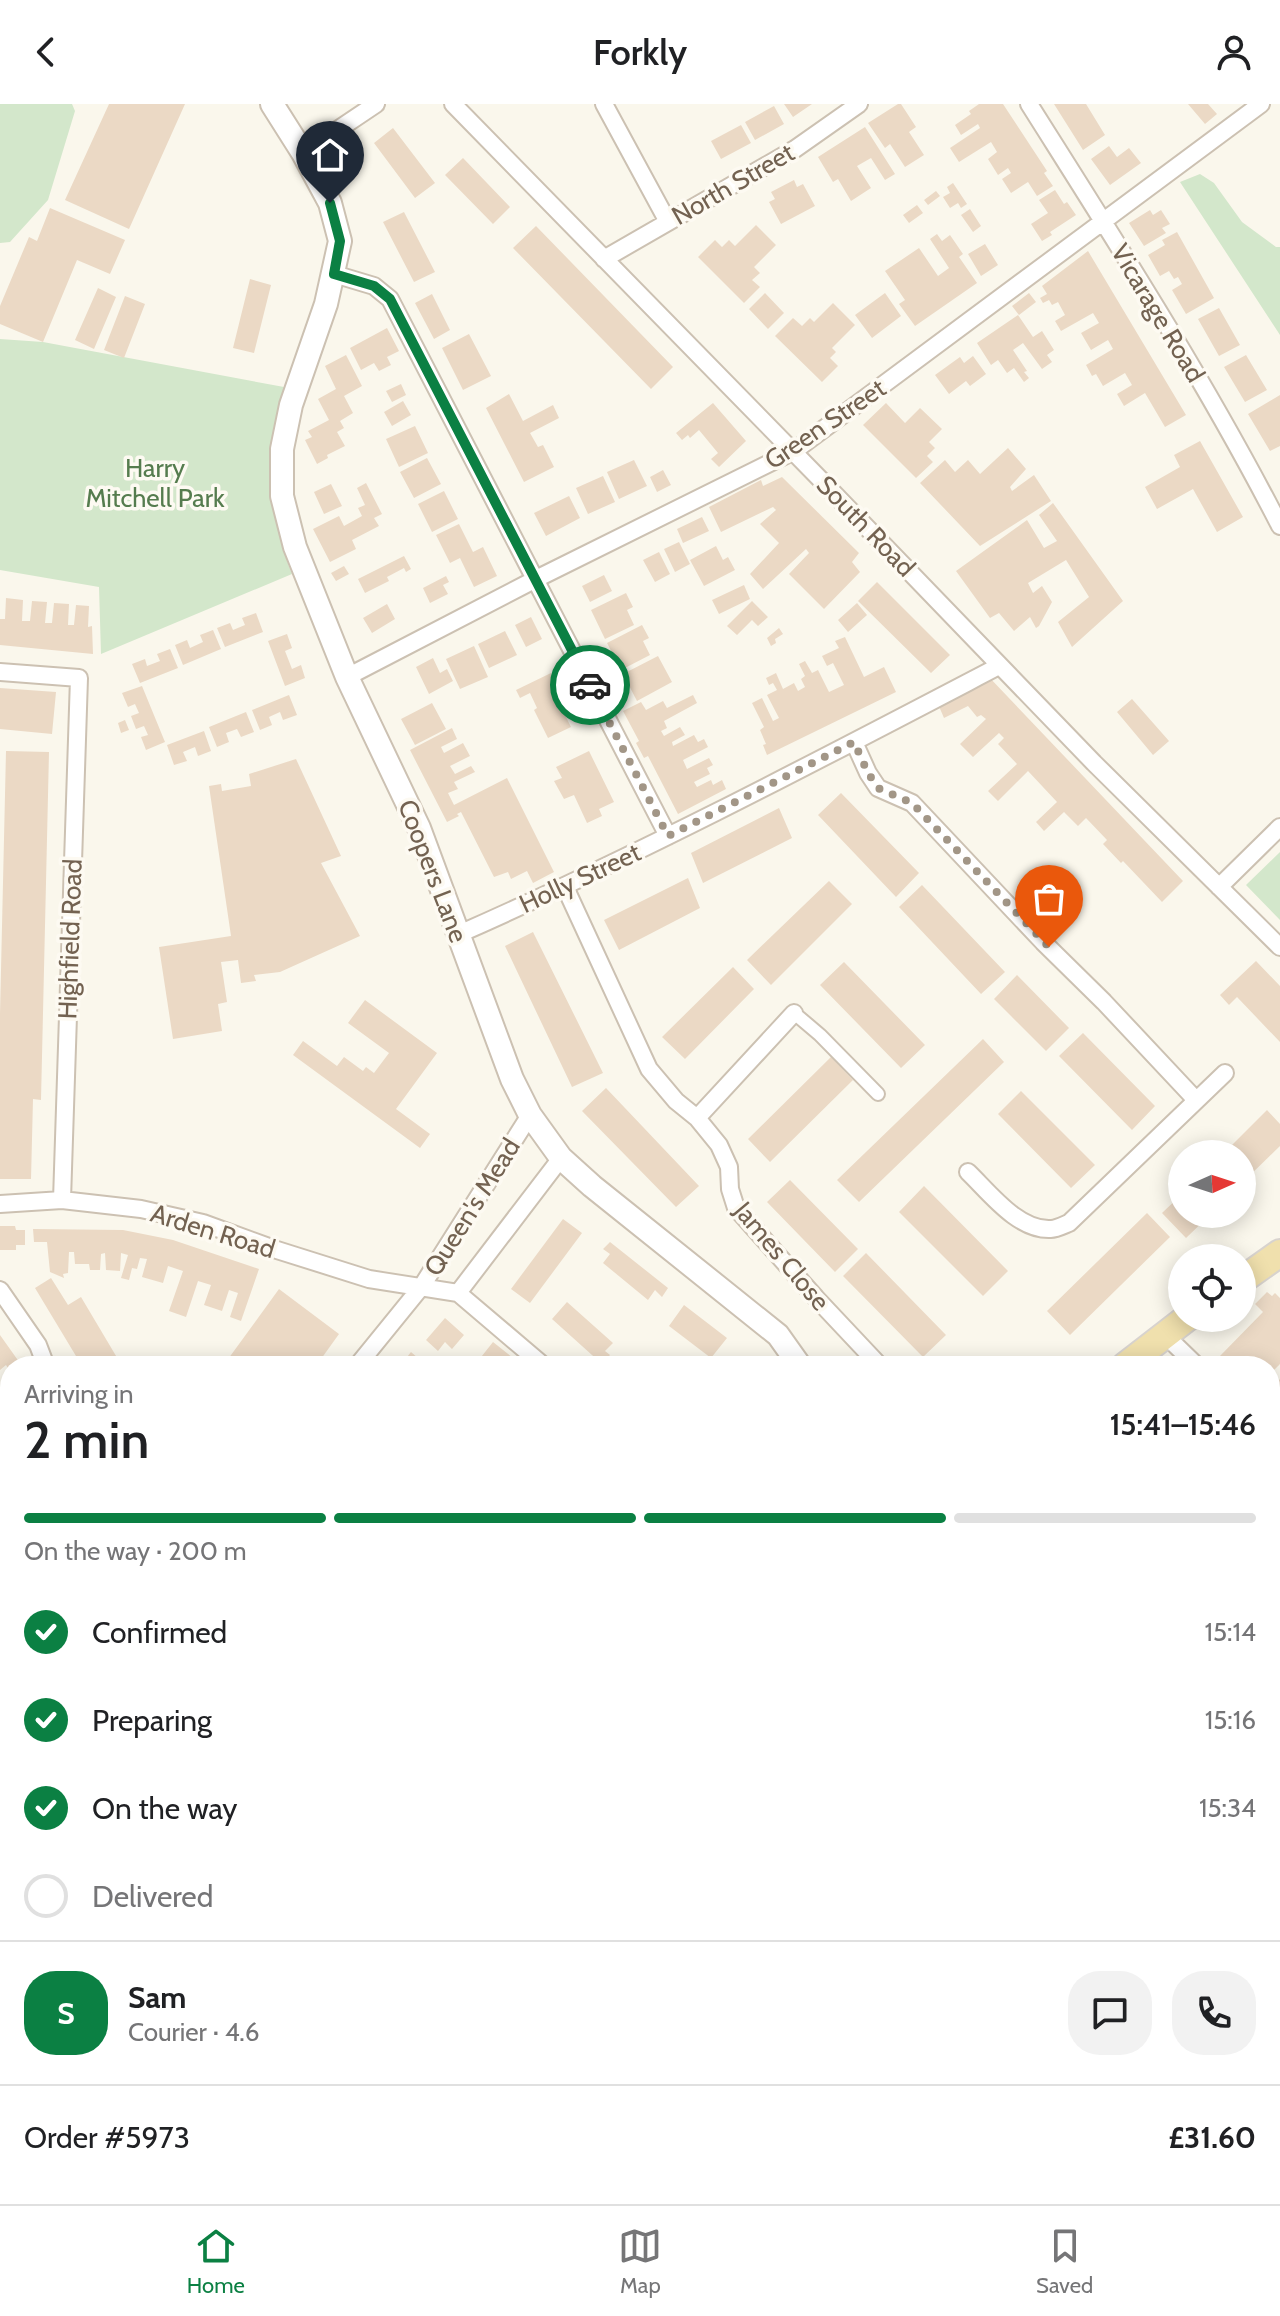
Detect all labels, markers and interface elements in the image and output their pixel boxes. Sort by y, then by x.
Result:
icon: back [24,30,68,74]
text: Forkly [593,30,687,74]
icon: person [1212,30,1256,74]
pin [296,121,364,203]
icon: home [308,133,352,177]
street label: North Street [666,136,800,232]
street label: Vicarage Road [1104,238,1212,388]
street label: Green Street [758,372,892,476]
park label: Harry Mitchell Park [85,452,225,514]
street label: South Road [810,469,922,583]
courier [550,645,630,725]
icon: car [568,663,612,707]
street label: Coopers Lane [391,795,475,947]
street label: Holly Street [514,836,646,920]
street label: Highfield Road [51,858,89,1020]
pin [1015,865,1083,947]
icon: bag [1027,877,1071,921]
street label: Queen's Mead [417,1132,527,1282]
north arrow [1168,1140,1256,1228]
map controls [1168,1140,1256,1332]
street label: James Close [727,1194,837,1317]
street label: Arden Road [147,1197,279,1265]
button: locate [1168,1244,1256,1332]
text: Arriving in [24,1378,134,1410]
text: 15:41–15:46 [1110,1406,1256,1443]
text: 2 min [24,1408,149,1471]
text: On the way · 200 m [24,1535,247,1567]
icon: check [24,1610,68,1654]
text: Confirmed [92,1614,227,1651]
text: 15:14 [1205,1616,1256,1648]
icon: check [24,1698,68,1742]
text: Preparing [92,1702,212,1739]
text: 15:16 [1205,1704,1256,1736]
icon: check [24,1786,68,1830]
text: On the way [92,1790,237,1827]
text: 15:34 [1199,1792,1256,1824]
text: Delivered [92,1878,213,1915]
button: chat [1068,1971,1152,2055]
button: phone [1172,1971,1256,2055]
text: Sam [128,1979,186,2016]
text: S [57,1995,75,2032]
text: Courier · 4.6 [128,2016,260,2048]
text: Order #5973 [24,2119,190,2156]
text: £31.60 [1168,2119,1256,2156]
tab: Home [187,2224,245,2299]
tab: Map [618,2224,662,2299]
tab: Saved [1036,2224,1093,2299]

